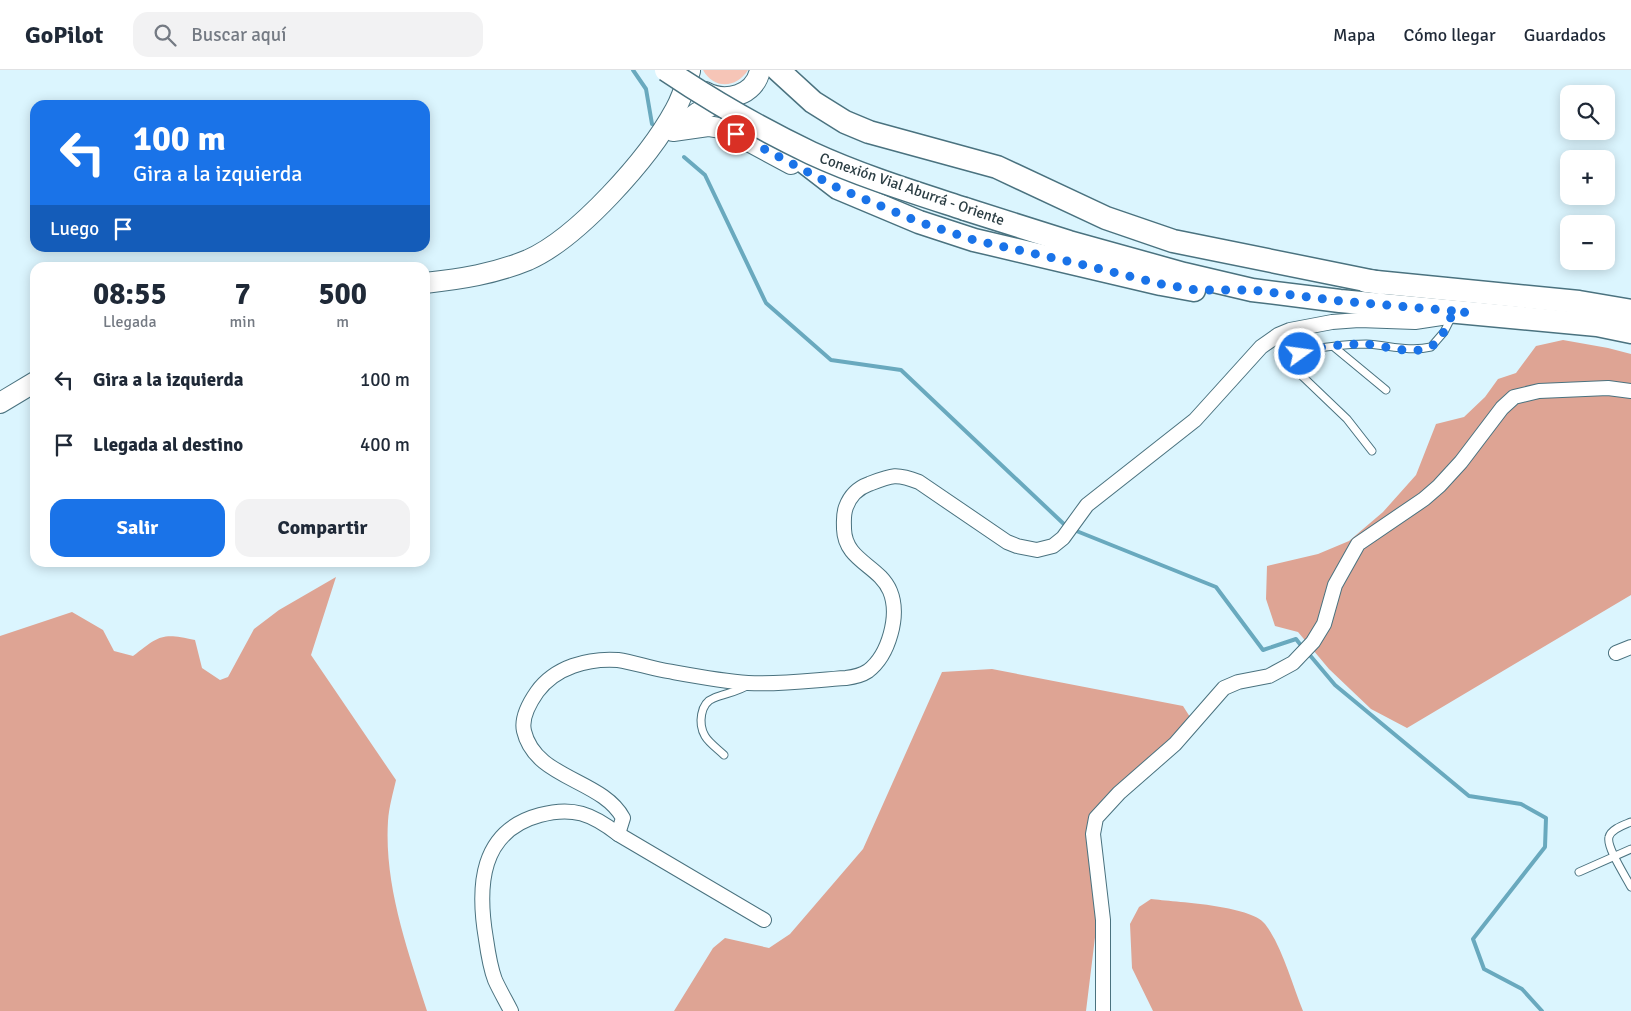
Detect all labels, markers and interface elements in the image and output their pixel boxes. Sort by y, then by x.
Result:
search box [133,12,483,57]
text: GoPilot [25,20,103,50]
icon: search [151,21,179,49]
text: Buscar aquí [191,23,286,47]
text: Mapa [1333,24,1375,46]
text: Cómo llegar [1403,24,1496,46]
text: Guardados [1524,24,1606,46]
map controls [1560,85,1615,270]
button: search [1560,85,1615,140]
pin [715,113,757,155]
text: 100 m [133,117,226,160]
icon: left [50,120,115,185]
icon: arrive [722,120,750,148]
street label: Conexión Vial Aburrá - Oriente [817,149,1007,229]
button: + [1560,150,1615,205]
text: Gira a la izquierda [133,160,302,187]
icon: arrive [109,215,137,243]
button: − [1560,215,1615,270]
text: Luego [50,217,99,241]
text: 08:55 [93,276,167,313]
text: 7 [234,276,251,313]
text: 500 [318,276,367,313]
text: Llegada [103,312,157,332]
text: min [230,312,255,332]
text: m [336,312,349,332]
position arrow [1273,327,1325,379]
icon: left [50,366,78,394]
text: Gira a la izquierda [93,368,243,392]
text: 100 m [360,368,410,392]
icon: arrive [50,431,78,459]
text: Llegada al destino [93,433,243,457]
text: 400 m [360,433,410,457]
button: Salir [50,499,225,557]
button: Compartir [235,499,410,557]

